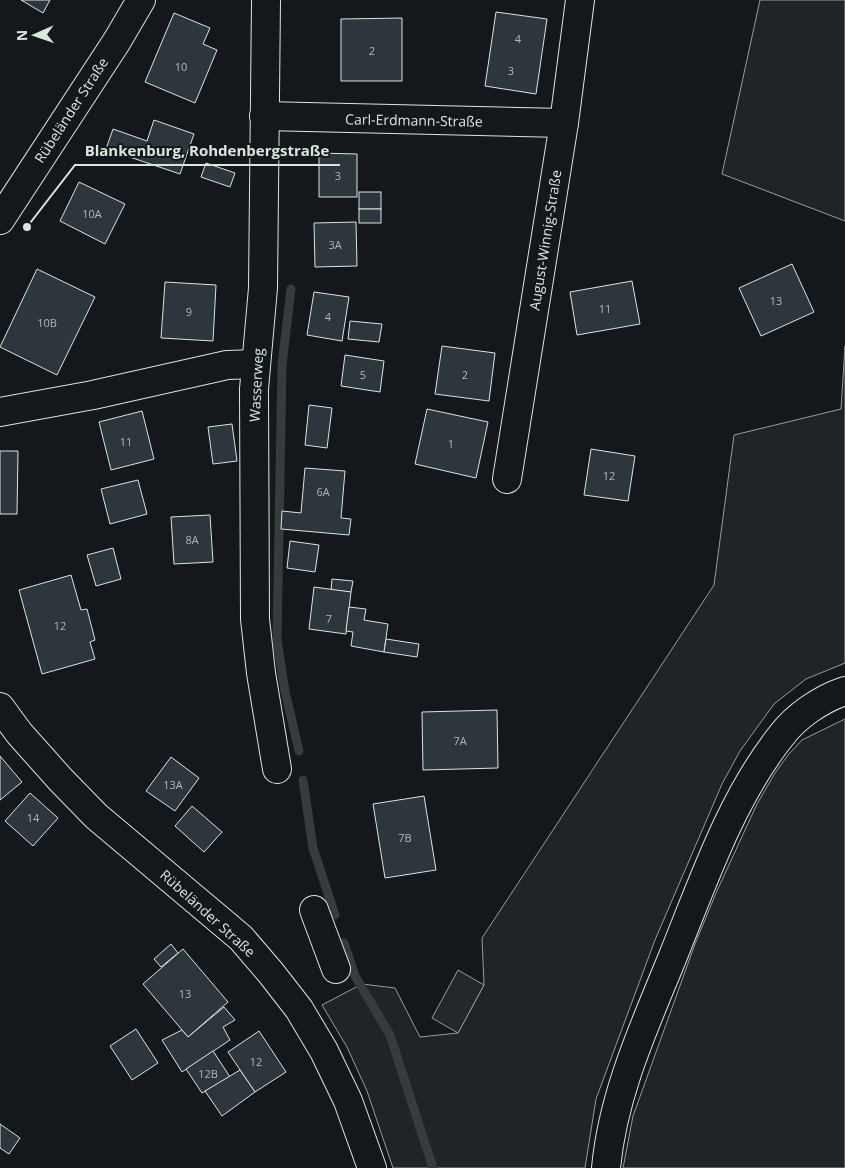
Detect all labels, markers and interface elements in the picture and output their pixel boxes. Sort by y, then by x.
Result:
north arrow [10,10,60,60]
text: N [12,29,31,41]
house number: 4 [515,31,522,46]
house number: 2 [369,43,375,58]
street label: Rübeländer Straße [30,54,112,166]
house number: 10 [175,59,187,74]
house number: 3 [508,63,514,78]
street label: Carl-Erdmann-Straße [345,109,483,131]
callout: Blankenburg, Rohdenbergstraße [75,135,340,165]
text: Blankenburg, Rohdenbergstraße [85,140,329,160]
house number: 3 [335,168,341,183]
street label: August-Winnig-Straße [525,168,565,312]
house number: 10A [82,206,102,221]
house number: 3A [328,237,342,252]
house number: 13 [770,293,782,308]
house number: 11 [599,301,611,316]
house number: 9 [186,304,192,319]
house number: 4 [325,309,332,324]
house number: 10B [37,315,57,330]
street label: Wasserweg [245,347,267,422]
house number: 5 [360,367,366,382]
house number: 2 [462,367,468,382]
house number: 11 [120,434,132,449]
house number: 1 [448,436,454,451]
house number: 12 [603,468,615,483]
house number: 6A [316,484,330,499]
house number: 8A [185,532,199,547]
house number: 7 [326,611,332,626]
house number: 12 [54,618,66,633]
house number: 7A [453,733,467,748]
house number: 13A [163,777,183,792]
house number: 14 [27,810,40,825]
house number: 7B [398,830,412,845]
street label: Rübeländer Straße [156,865,260,961]
house number: 13 [179,986,191,1001]
house number: 12 [250,1054,262,1069]
house number: 12B [198,1066,218,1081]

